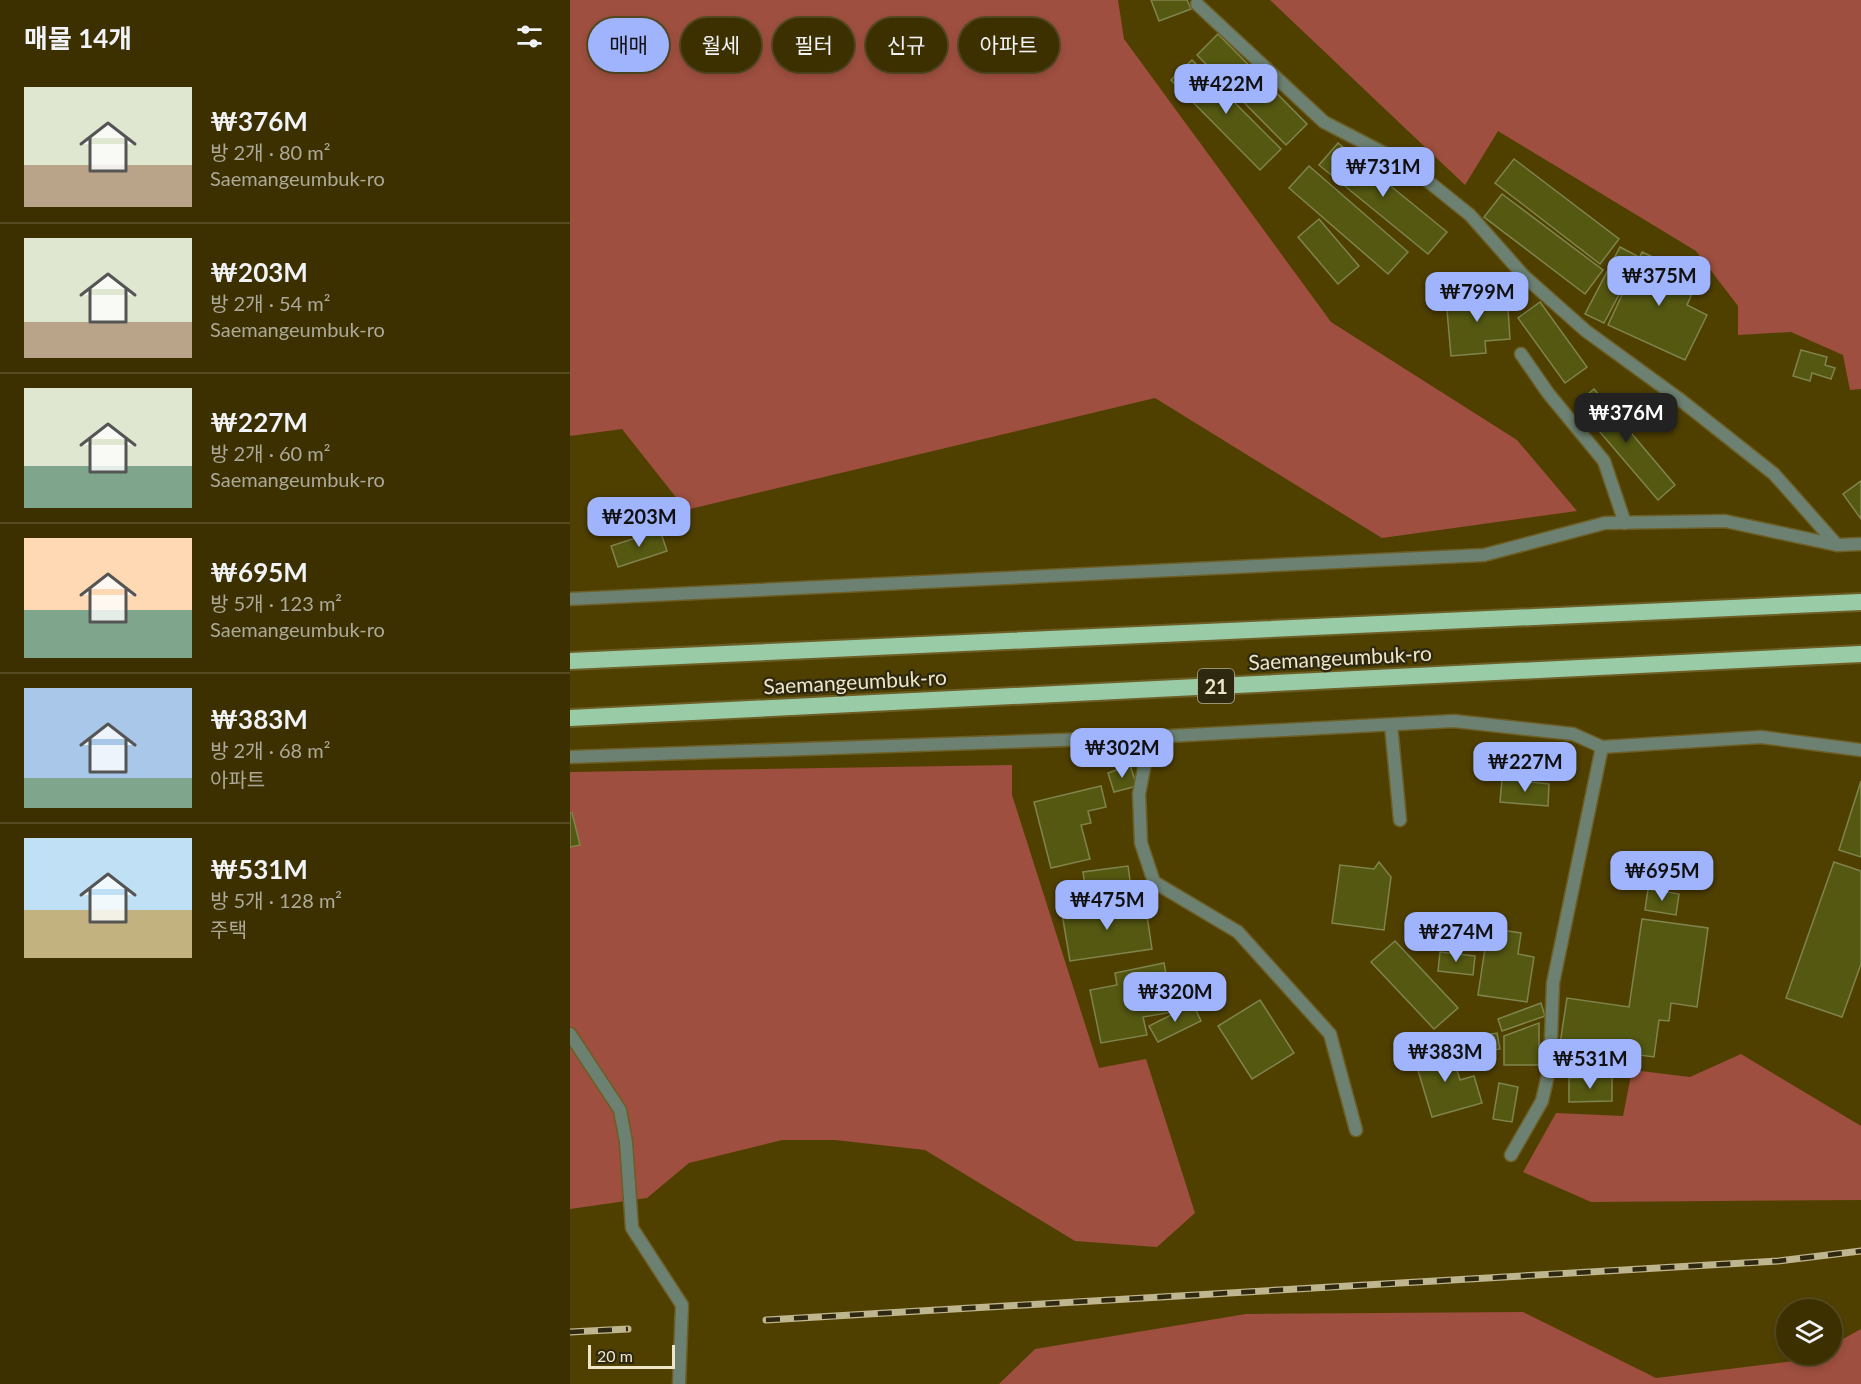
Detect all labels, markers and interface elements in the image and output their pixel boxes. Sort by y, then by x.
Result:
chip: 매매 [588,18,669,72]
chip: 월세 [681,18,761,72]
chip: 필터 [773,18,854,72]
chip: 신규 [866,18,947,72]
chip: 아파트 [959,18,1059,72]
icon: filters [513,20,546,53]
text: 매물 14개 [24,22,132,54]
pin: ₩422M [1184,64,1268,115]
text: ₩422M [1188,71,1264,95]
text: ₩376M [210,105,308,137]
icon: home [72,111,144,183]
text: 방 2개 · 80 m² [210,140,330,164]
pin: ₩731M [1341,147,1425,198]
text: ₩731M [1345,154,1421,178]
text: Saemangeumbuk-ro [210,166,385,190]
text: ₩203M [210,256,308,288]
pin: ₩375M [1617,256,1701,307]
icon: home [72,262,144,334]
text: ₩375M [1621,263,1697,287]
pin: ₩799M [1435,272,1519,323]
text: ₩799M [1439,279,1515,303]
text: 방 2개 · 54 m² [210,291,330,315]
text: Saemangeumbuk-ro [210,317,385,341]
pin: ₩376M [1584,393,1668,444]
text: ₩376M [1588,400,1664,424]
text: ₩227M [210,406,308,438]
icon: home [72,412,144,484]
text: 방 2개 · 60 m² [210,441,330,465]
text: Saemangeumbuk-ro [210,467,385,491]
pin: ₩203M [597,497,681,548]
text: ₩203M [601,504,677,528]
text: ₩695M [210,556,308,588]
icon: home [72,562,144,634]
text: 방 5개 · 123 m² [210,591,342,615]
text: Saemangeumbuk-ro [210,617,385,641]
street label: Saemangeumbuk-ro [1248,640,1432,674]
street label: Saemangeumbuk-ro [763,664,947,698]
road number: 21 [1198,669,1234,703]
text: ₩383M [210,703,308,735]
icon: home [72,712,144,784]
pin: ₩302M [1080,728,1164,779]
text: ₩302M [1084,735,1160,759]
text: 방 2개 · 68 m² [210,738,330,762]
pin: ₩227M [1483,742,1567,793]
text: ₩227M [1487,749,1563,773]
text: 아파트 [210,767,265,791]
pin: ₩695M [1620,851,1704,902]
text: ₩531M [210,853,308,885]
text: ₩695M [1624,858,1700,882]
icon: home [72,862,144,934]
pin: ₩475M [1065,880,1149,931]
text: ₩475M [1069,887,1145,911]
text: 방 5개 · 128 m² [210,888,342,912]
pin: ₩274M [1414,912,1498,963]
text: 주택 [210,917,247,941]
text: ₩274M [1418,919,1494,943]
pin: ₩320M [1133,972,1217,1023]
text: ₩320M [1137,979,1213,1003]
pin: ₩383M [1403,1032,1487,1083]
text: ₩383M [1407,1039,1483,1063]
pin: ₩531M [1548,1039,1632,1090]
text: ₩531M [1552,1046,1628,1070]
map controls [1776,1299,1842,1365]
button: layers [1776,1299,1842,1365]
scale bar [588,1342,675,1370]
text: 20 m [597,1346,633,1365]

